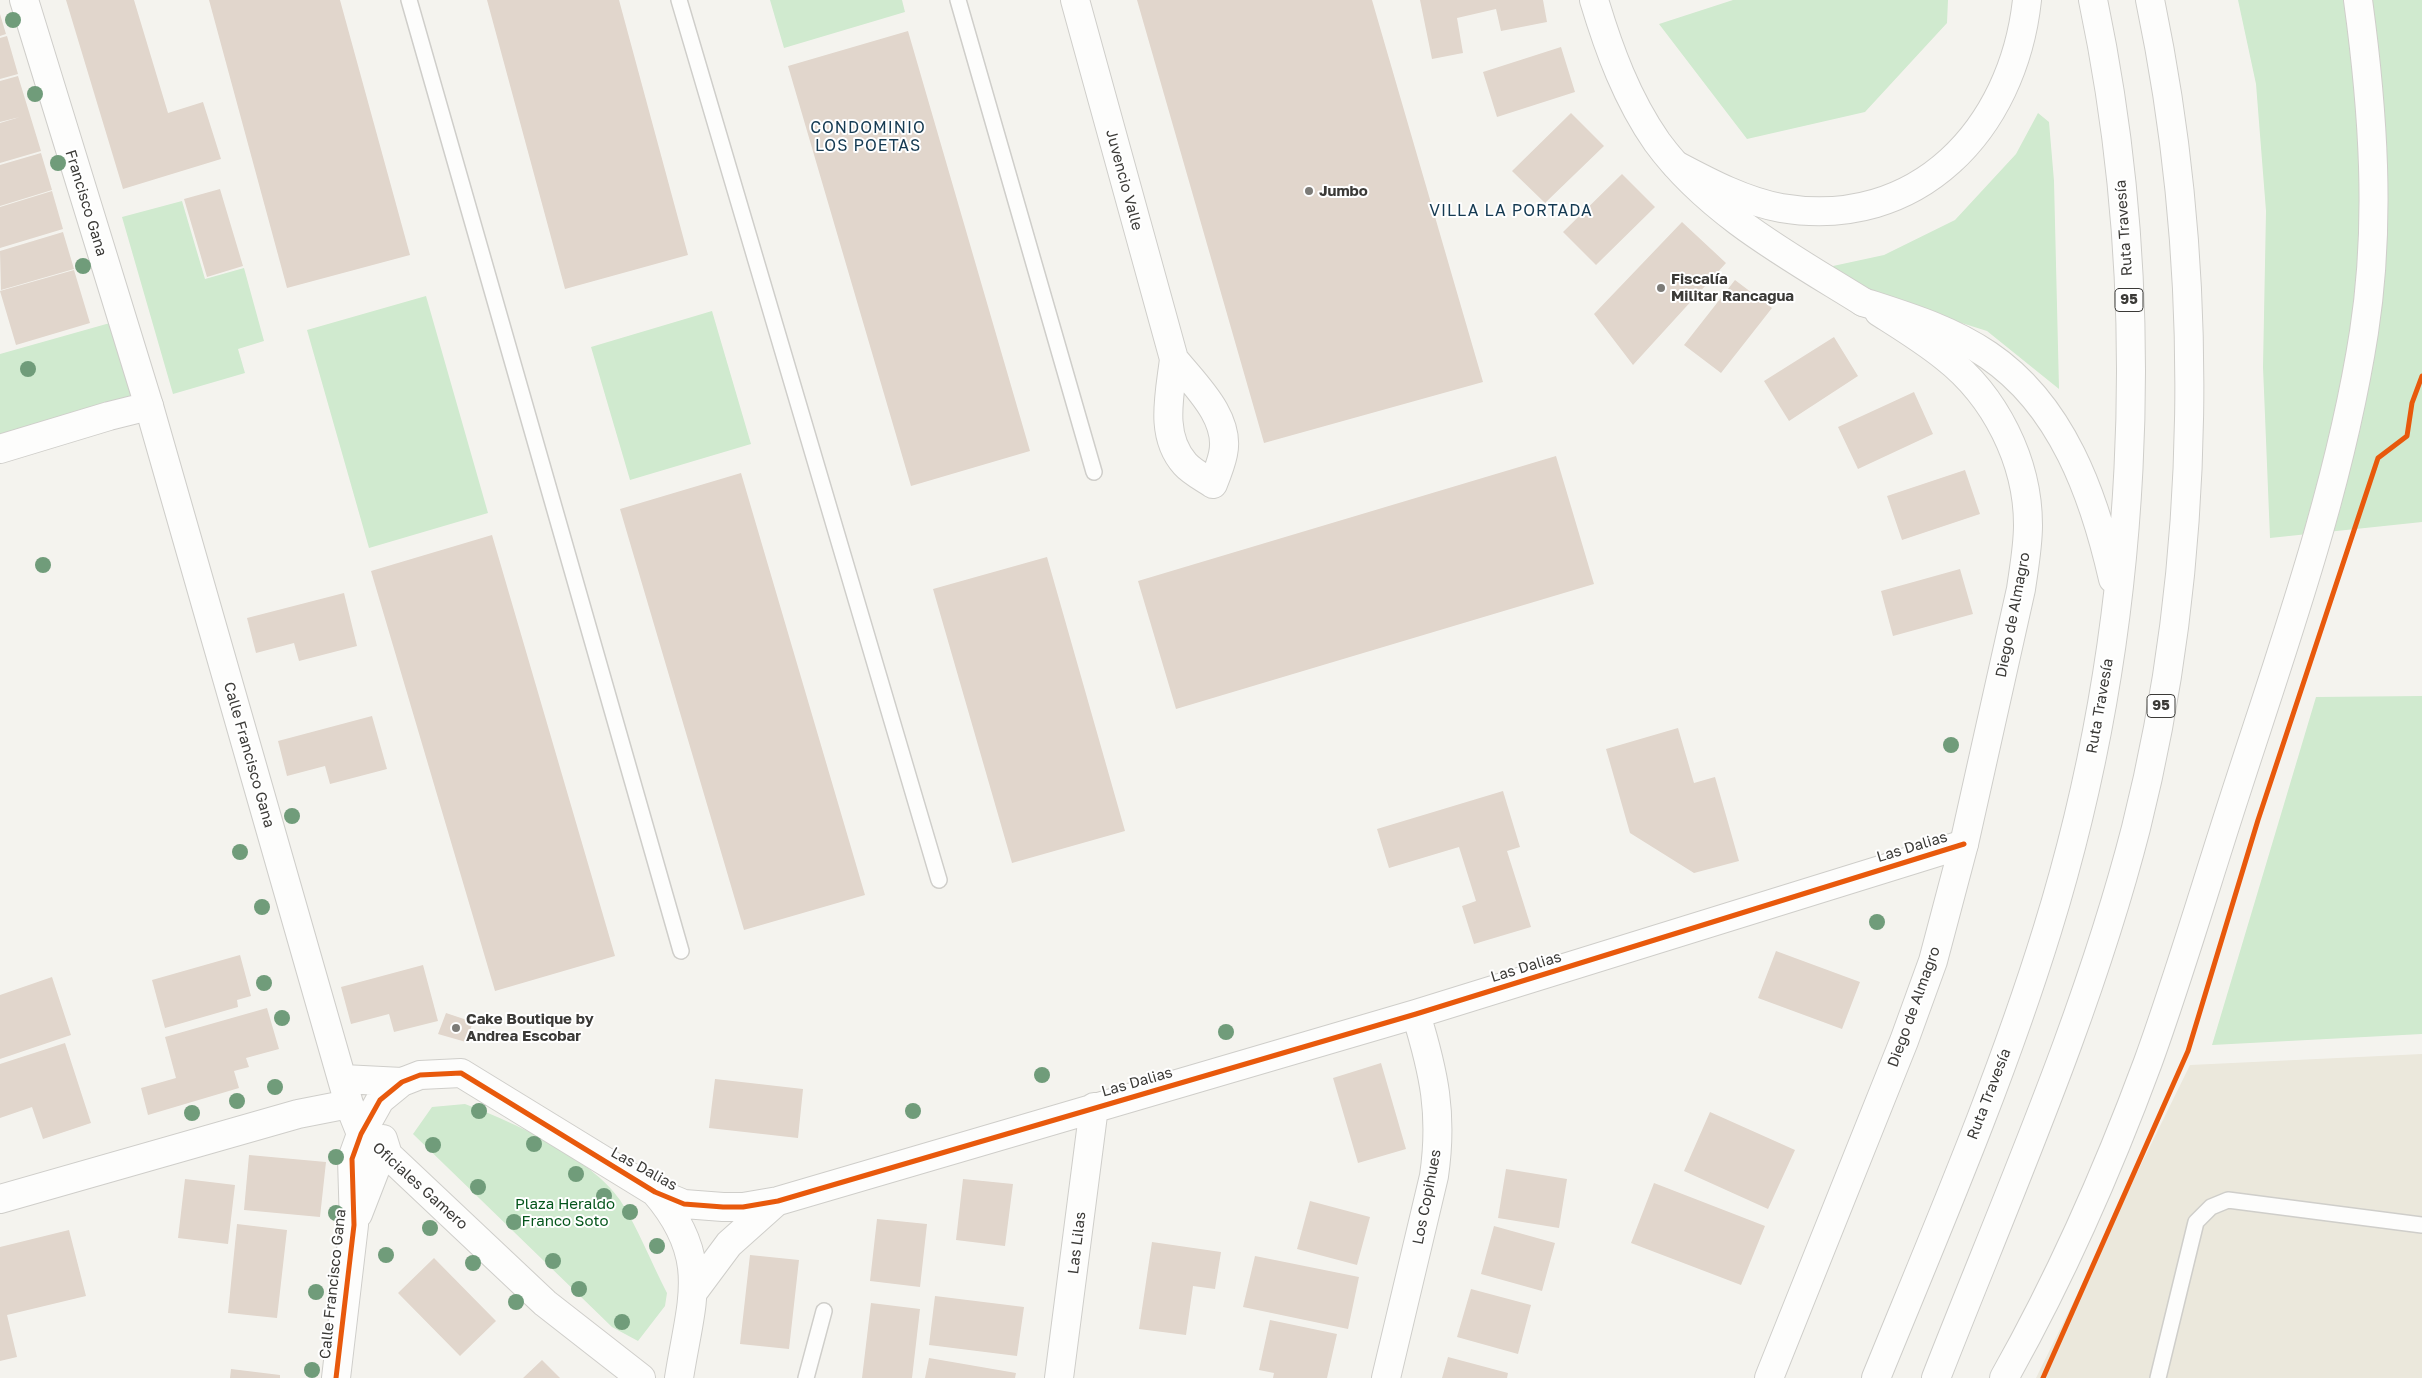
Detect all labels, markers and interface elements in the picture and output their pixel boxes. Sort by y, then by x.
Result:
district label: CONDOMINIO LOS POETAS [809,118,927,156]
street label: Juvencio Valle [1102,127,1146,233]
street label: Francisco Gana [61,148,111,258]
street label: Ruta Travesía [2112,179,2136,277]
place label: Jumbo [1319,182,1368,200]
marker: Jumbo [1303,185,1315,197]
district label: VILLA LA PORTADA [1427,201,1595,221]
place label: Fiscalía Militar Rancagua [1671,270,1794,305]
marker: Fiscalía Militar Rancagua [1655,282,1667,294]
road number: 95 [2115,288,2143,312]
street label: Diego de Almagro [1992,551,2034,679]
street label: Ruta Travesía [2083,657,2117,755]
street label: Calle Francisco Gana [220,680,278,830]
road number: 95 [2147,694,2175,718]
street label: Las Dalias [1874,828,1950,866]
street label: Diego de Almagro [1884,944,1944,1070]
street label: Las Dalias [1488,948,1564,986]
place label: Cake Boutique by Andrea Escobar [466,1010,594,1045]
marker: Cake Boutique by Andrea Escobar [450,1022,462,1034]
street label: Ruta Travesía [1963,1046,2015,1142]
street label: Las Dalias [1099,1063,1175,1101]
street label: Oficiales Gamero [369,1138,471,1234]
street label: Las Dalias [608,1143,680,1195]
street label: Los Copihues [1409,1148,1445,1246]
park label: Plaza Heraldo Franco Soto [515,1195,615,1230]
street label: Calle Francisco Gana [316,1208,350,1360]
street label: Las Lilas [1064,1211,1090,1275]

